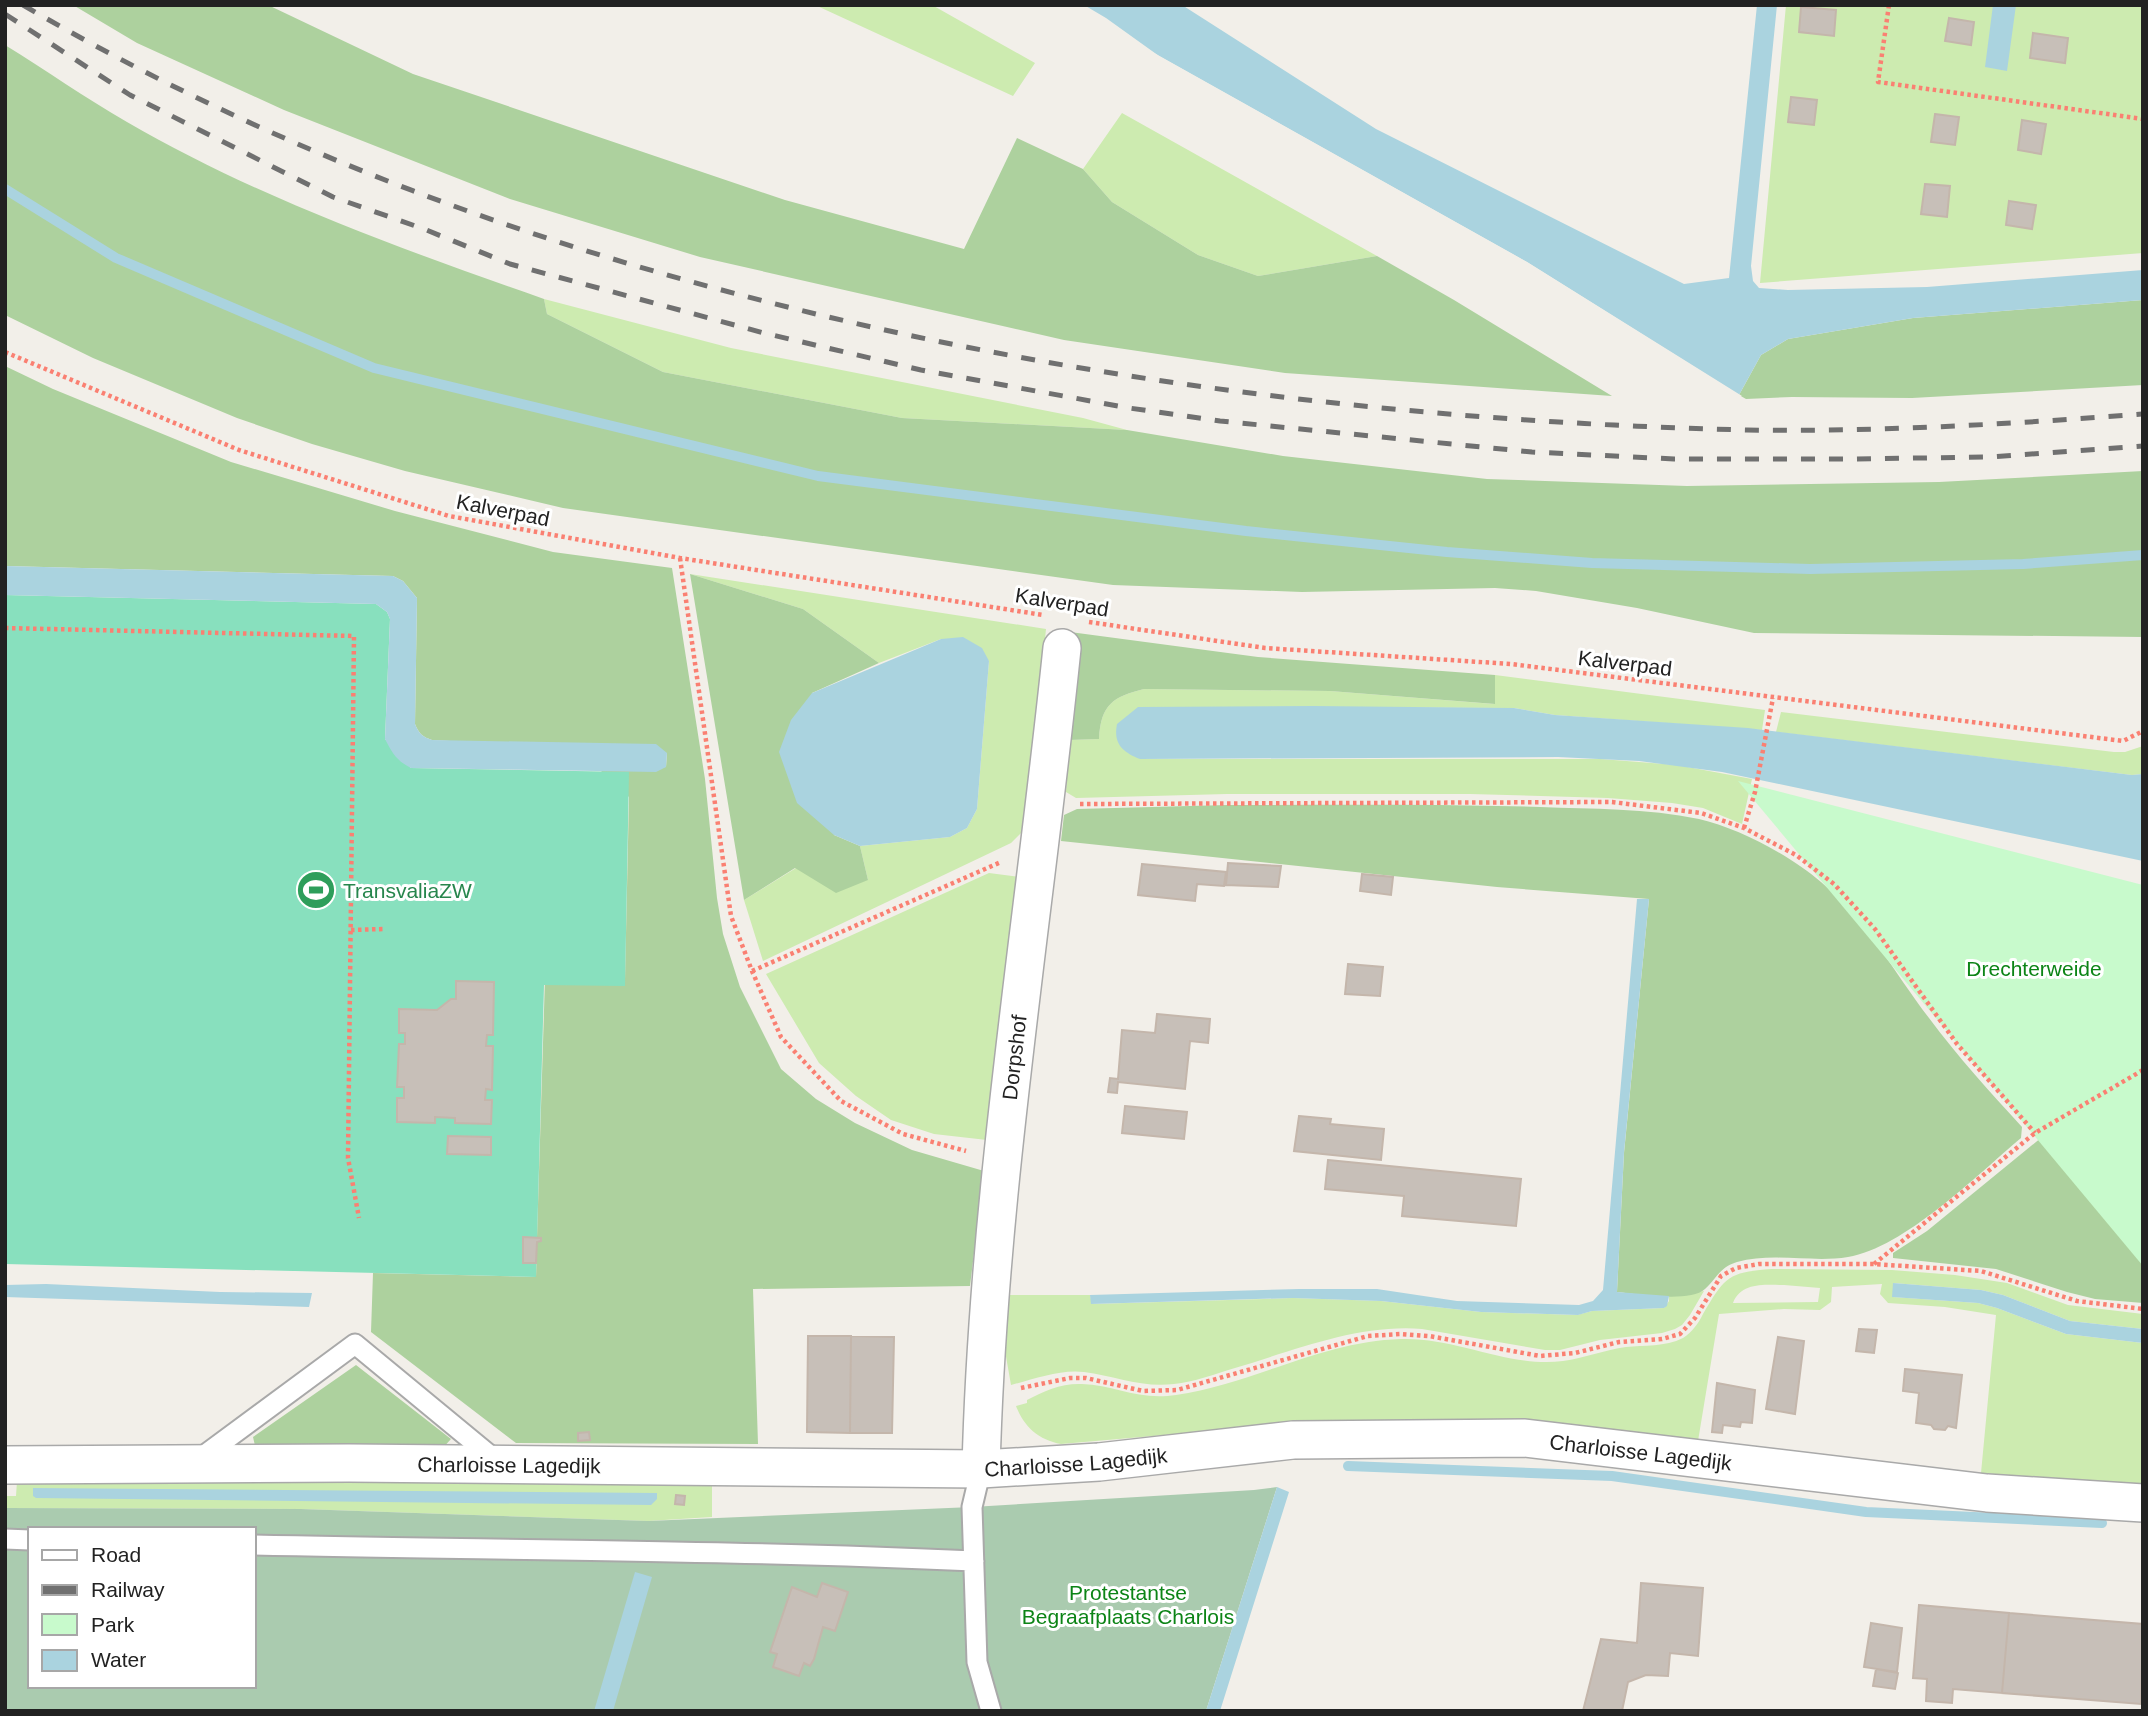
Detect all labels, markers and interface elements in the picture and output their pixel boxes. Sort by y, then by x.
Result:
street label: Kalverpad [454,490,552,530]
street label: Kalverpad [1014,583,1110,621]
street label: Kalverpad [1577,646,1673,680]
sports icon: TransvaliaZW [295,869,337,911]
place label: TransvaliaZW [343,879,472,902]
park label: Drechterweide [1966,957,2102,980]
street label: Dorpshof [997,1014,1030,1101]
street label: Charloisse Lagedijk [1548,1430,1734,1474]
street label: Charloisse Lagedijk [984,1443,1169,1480]
street label: Charloisse Lagedijk [417,1452,601,1477]
legend [28,1527,256,1688]
text: Road [91,1543,141,1566]
text: Railway [91,1578,165,1601]
park label: Protestantse Begraafplaats Charlois [1022,1581,1234,1628]
text: Park [91,1613,135,1636]
text: Water [91,1648,146,1671]

